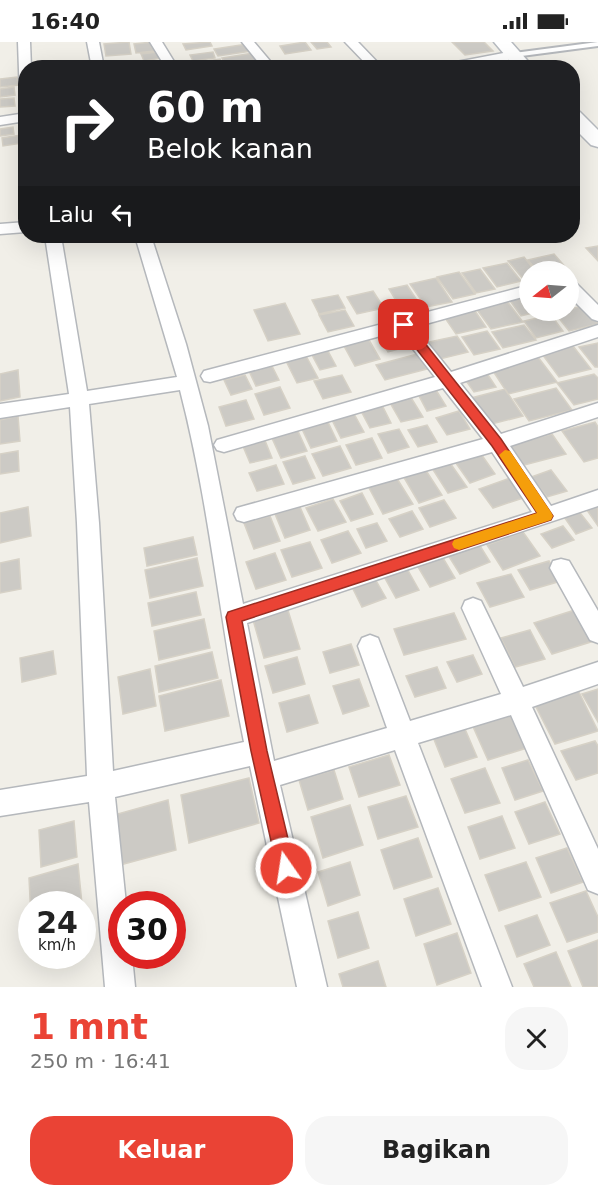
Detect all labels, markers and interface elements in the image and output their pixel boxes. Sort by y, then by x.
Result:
text: 16:40 [30,9,100,34]
text: 60 m [147,83,264,132]
icon: right [48,84,126,162]
text: Belok kanan [147,133,313,164]
icon: left [106,198,139,231]
text: Lalu [48,202,94,227]
north arrow [519,261,579,321]
map controls [519,261,579,321]
pin [378,299,429,350]
icon: arrive [387,308,420,341]
position arrow [254,836,318,900]
speed limit sign: 30 [108,891,186,969]
text: 24 [36,905,78,940]
text: km/h [38,936,76,954]
text: 1 mnt [30,1006,148,1047]
button: close [505,1007,568,1070]
text: 250 m · 16:41 [30,1049,171,1073]
button: Keluar [30,1116,293,1185]
button: Bagikan [305,1116,568,1185]

